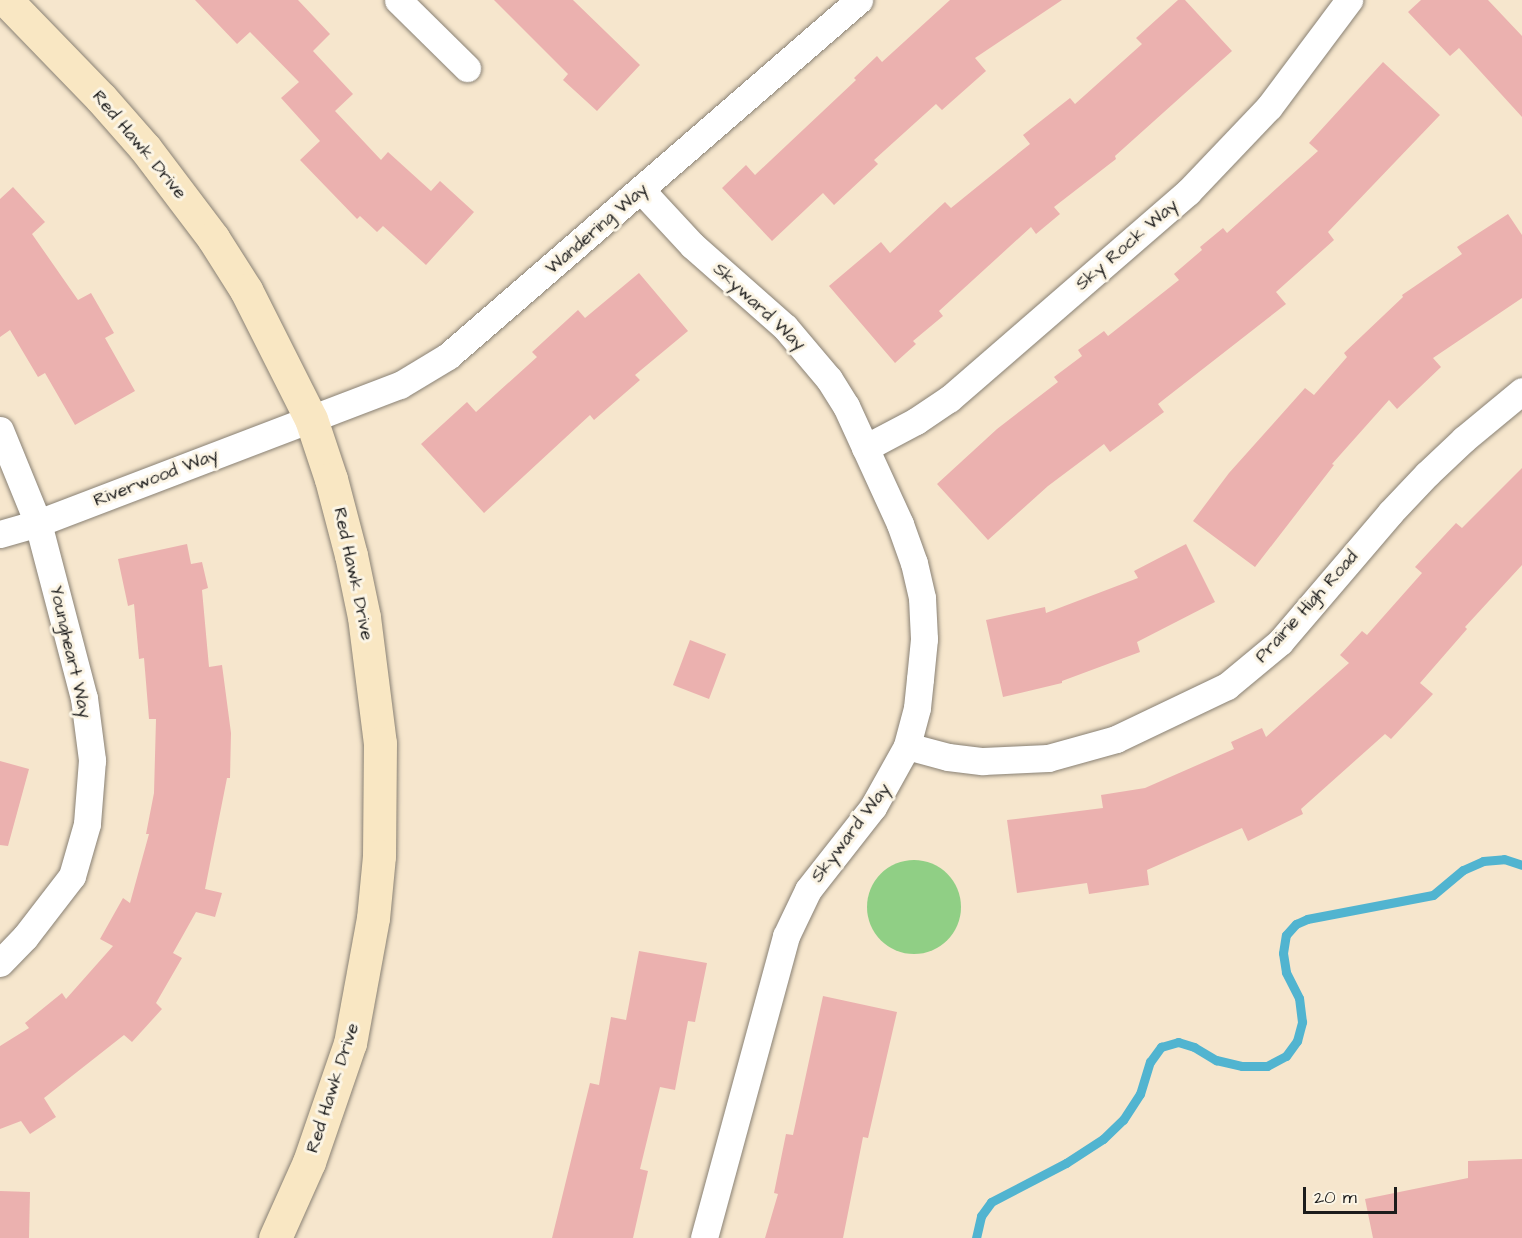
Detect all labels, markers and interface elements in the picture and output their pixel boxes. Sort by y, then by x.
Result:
street label: Red Hawk Drive [87,86,191,204]
street label: Wandering Way [542,179,652,279]
street label: Sky Rock Way [1072,195,1182,295]
street label: Skyward Way [708,259,810,355]
street label: Riverwood Way [91,444,221,512]
street label: Red Hawk Drive [328,506,378,642]
street label: Prairie High Road [1251,547,1363,667]
street label: Youngheart Way [44,584,96,720]
street label: Skyward Way [807,779,895,887]
street label: Red Hawk Drive [302,1020,364,1156]
scale bar [1306,1175,1400,1213]
text: 20 m [1314,1185,1357,1210]

